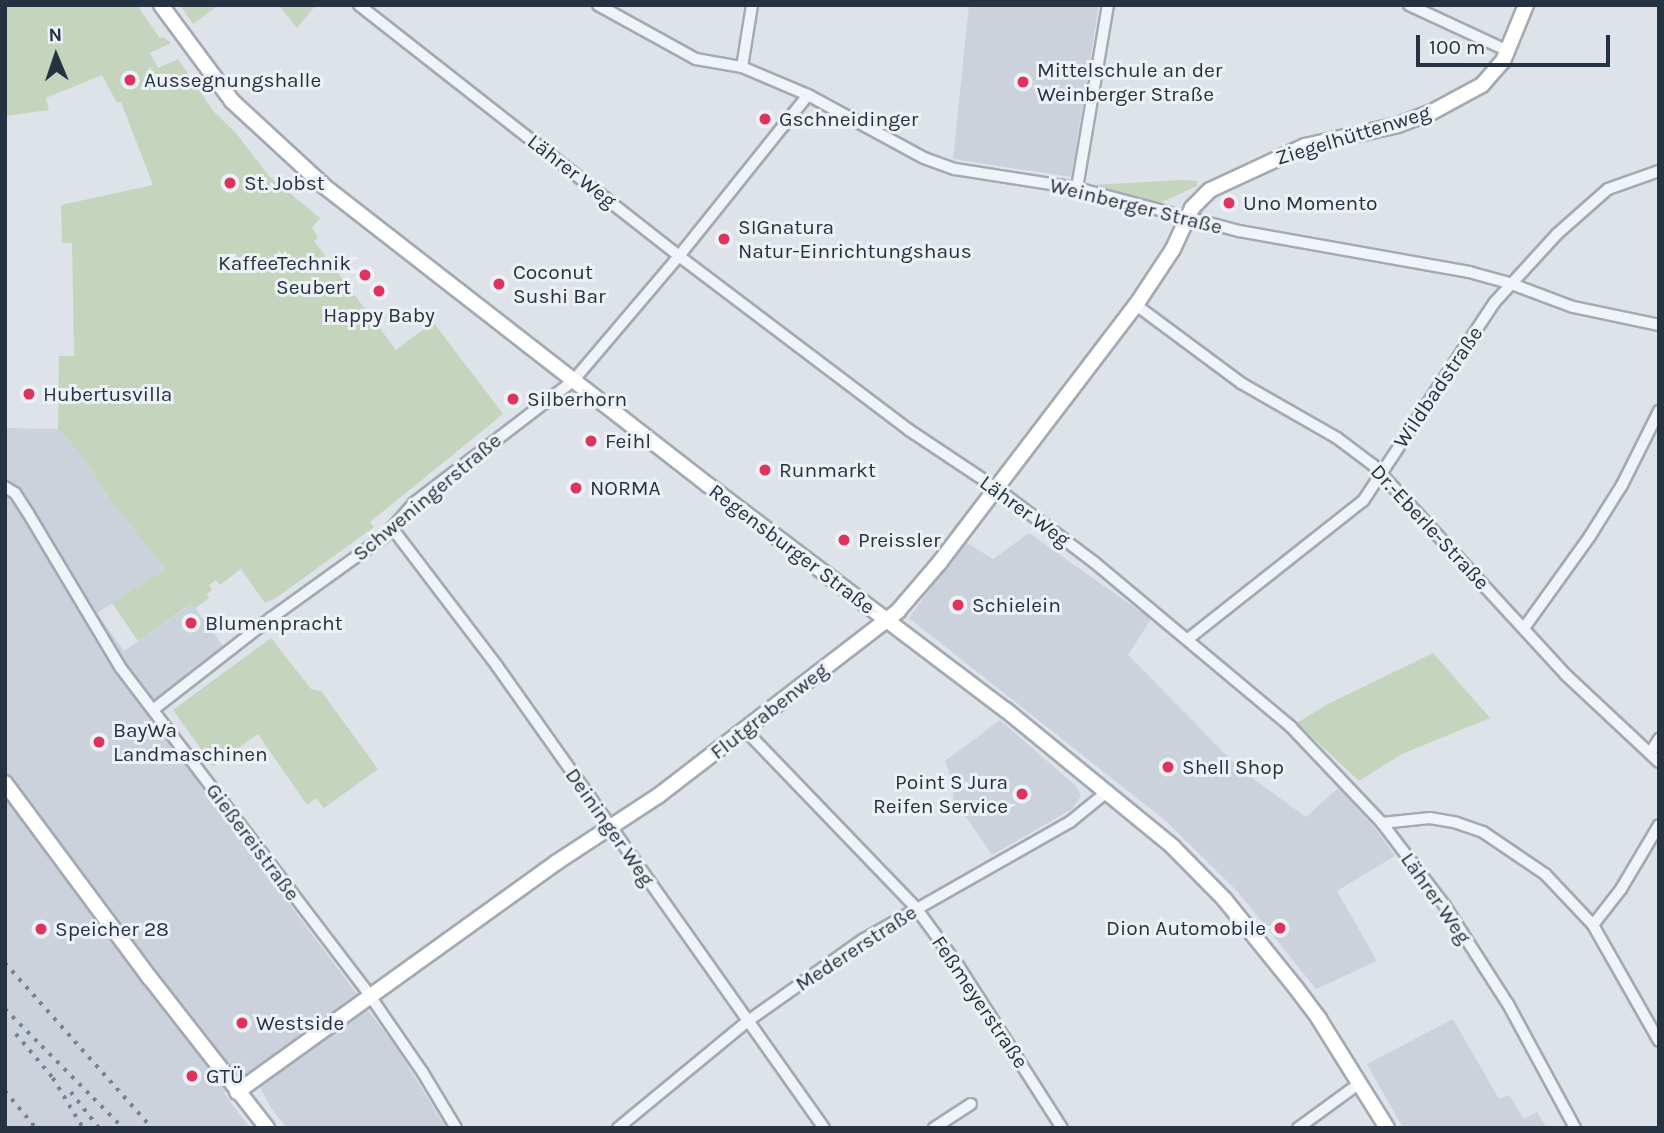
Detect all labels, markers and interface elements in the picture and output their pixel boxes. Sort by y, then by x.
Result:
north arrow [21,21,91,91]
scale bar [1419,21,1613,65]
text: N [48,24,62,46]
text: 100 m [1429,35,1486,59]
place label: Mittelschule an der Weinberger Straße [1037,57,1222,107]
place label: Aussegnungshalle [144,67,321,93]
marker: Aussegnungshalle [122,72,138,88]
marker: Mittelschule an der Weinberger Straße [1015,74,1031,90]
street label: Ziegelhüttenweg [1273,99,1433,171]
place label: Gschneidinger [779,106,918,132]
marker: Gschneidinger [757,111,773,127]
street label: Lährer Weg [523,129,621,213]
place label: St. Jobst [244,170,325,196]
street label: Weinberger Straße [1047,172,1225,240]
marker: St. Jobst [222,175,238,191]
place label: Uno Momento [1243,190,1378,216]
marker: Uno Momento [1221,195,1237,211]
place label: SIGnatura Natur-Einrichtungshaus [738,214,972,264]
marker: SIGnatura Natur-Einrichtungshaus [716,231,732,247]
place label: KaffeeTechnik Seubert [218,250,351,300]
place label: Coconut Sushi Bar [513,259,606,309]
marker: KaffeeTechnik Seubert [357,267,373,283]
marker: Coconut Sushi Bar [491,276,507,292]
marker: Happy Baby [371,283,387,299]
place label: Happy Baby [323,302,435,328]
street label: Wildbadstraße [1388,321,1488,453]
place label: Hubertusvilla [43,381,172,407]
marker: Hubertusvilla [21,386,37,402]
place label: Silberhorn [527,386,627,412]
marker: Silberhorn [505,391,521,407]
street label: Schweningerstraße [348,428,506,566]
place label: Feihl [605,428,651,454]
marker: Feihl [583,433,599,449]
place label: Runmarkt [779,457,876,483]
street label: Dr.-Eberle-Straße [1365,459,1495,595]
marker: Runmarkt [757,462,773,478]
street label: Lährer Weg [975,470,1075,552]
place label: NORMA [590,475,661,501]
street label: Regensburger Straße [704,478,880,620]
marker: NORMA [568,480,584,496]
place label: Preissler [858,527,941,553]
marker: Preissler [836,532,852,548]
place label: Schielein [972,592,1061,618]
marker: Schielein [950,597,966,613]
place label: Blumenpracht [205,610,343,636]
marker: Blumenpracht [183,615,199,631]
street label: Flutgrabenweg [705,657,833,765]
place label: BayWa Landmaschinen [113,717,268,767]
marker: BayWa Landmaschinen [91,734,107,750]
place label: Shell Shop [1182,754,1284,780]
marker: Shell Shop [1160,759,1176,775]
street label: Deininger Weg [560,763,660,891]
place label: Point S Jura Reifen Service [873,769,1008,819]
street label: Gießereistraße [201,778,305,906]
marker: Point S Jura Reifen Service [1014,786,1030,802]
street label: Lährer Weg [1395,847,1477,949]
street label: Medererstraße [791,899,921,997]
place label: Dion Automobile [1106,915,1266,941]
place label: Speicher 28 [55,916,169,942]
marker: Dion Automobile [1272,920,1288,936]
marker: Speicher 28 [33,921,49,937]
street label: Feßmeyerstraße [926,931,1034,1073]
place label: Westside [256,1010,344,1036]
marker: Westside [234,1015,250,1031]
place label: GTÜ [206,1063,244,1089]
marker: GTÜ [184,1068,200,1084]

